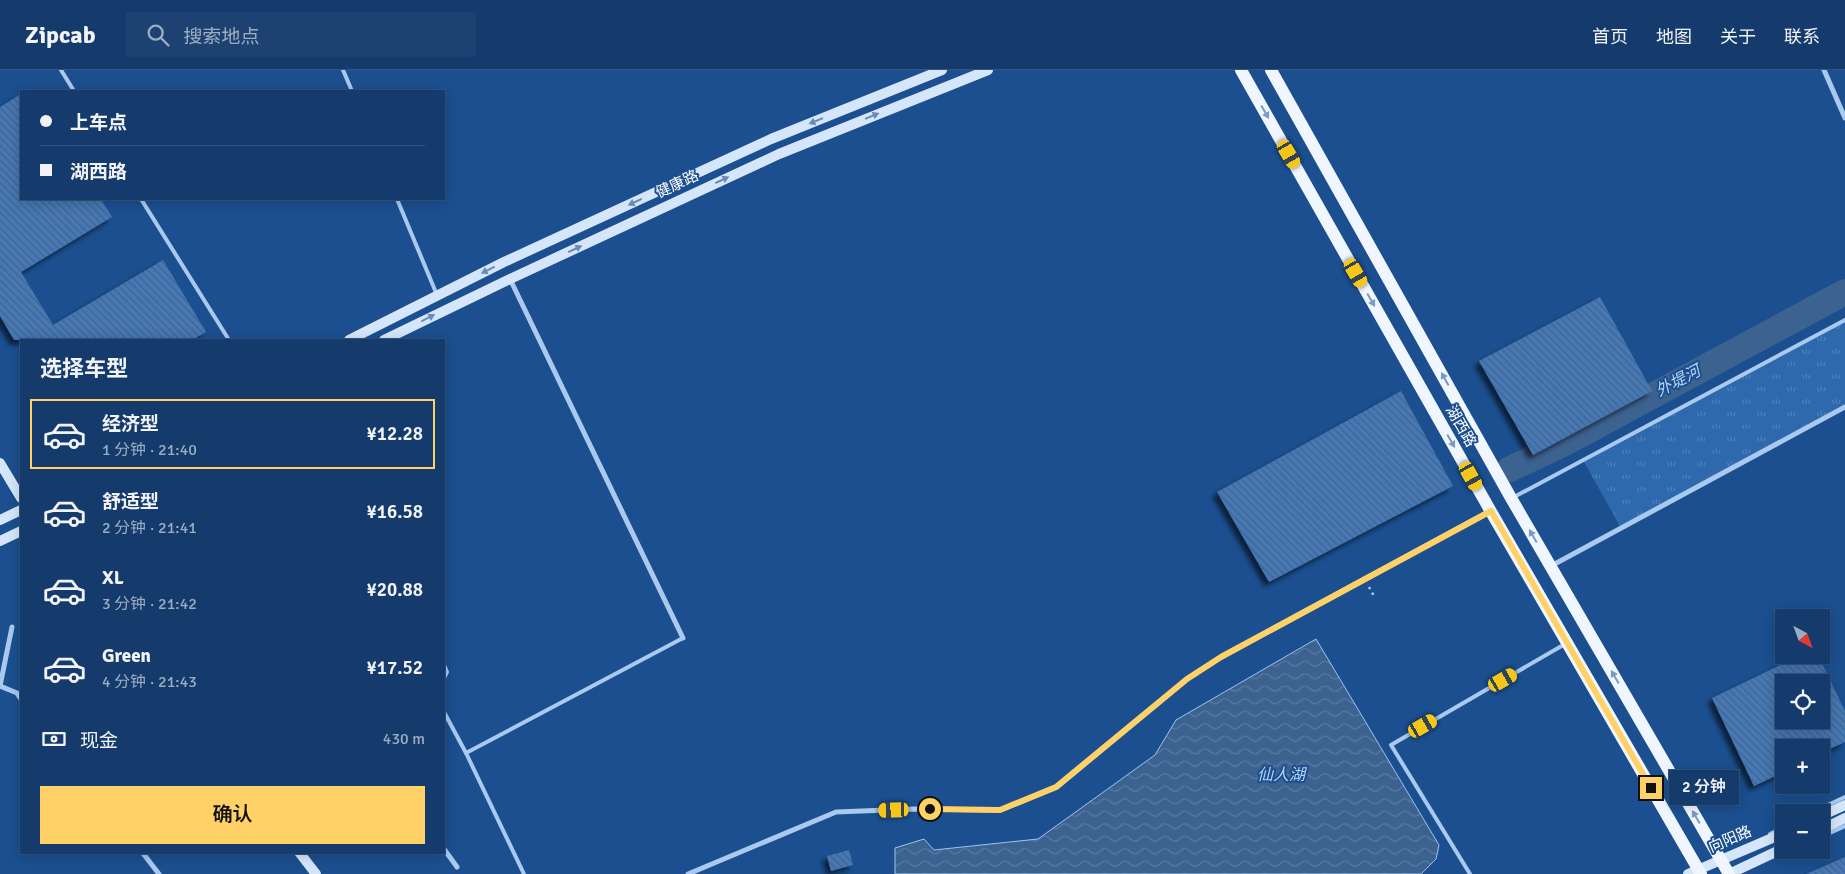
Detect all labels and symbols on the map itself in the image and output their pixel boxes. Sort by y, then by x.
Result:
one-way arrow [1261,105,1269,120]
one-way arrow [864,112,879,120]
one-way arrow [808,117,823,125]
car [1275,137,1302,171]
street label: 健康路 [653,166,701,202]
one-way arrow [715,176,729,184]
one-way arrow [628,198,642,206]
one-way arrow [568,244,582,252]
car [1342,256,1369,290]
one-way arrow [481,266,495,274]
one-way arrow [1367,292,1375,307]
one-way arrow [421,314,435,322]
water label: 外堤河 [1652,359,1707,401]
one-way arrow [1440,373,1449,386]
street label: 湖西路 [1442,402,1480,450]
one-way arrow [1447,434,1455,448]
car [1457,459,1484,493]
one-way arrow [1529,530,1538,543]
north arrow [1775,609,1830,664]
car [1486,666,1519,694]
one-way arrow [1610,670,1619,683]
car [1406,712,1439,740]
water label: 仙人湖 [1257,765,1308,785]
callout: 2 分钟 [1668,770,1738,806]
route end [1640,777,1662,799]
route start [919,798,941,820]
car [878,802,909,818]
one-way arrow [1692,810,1700,825]
street label: 向阳路 [1706,822,1754,856]

